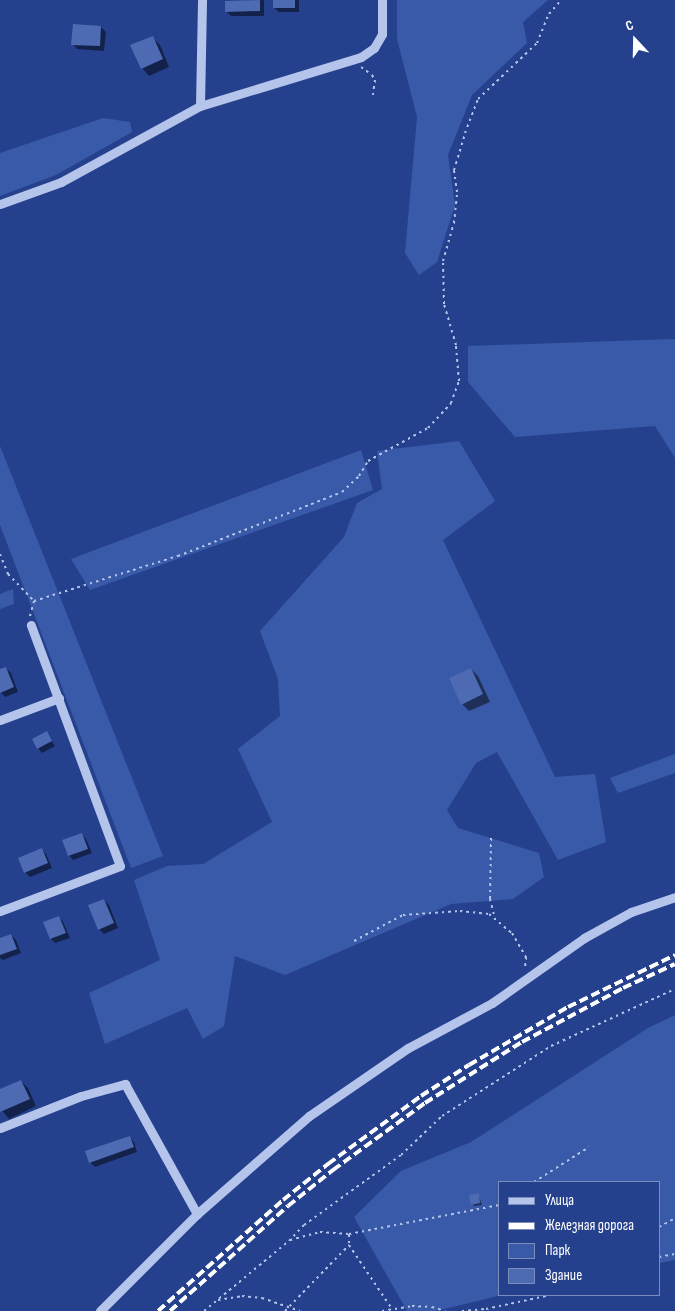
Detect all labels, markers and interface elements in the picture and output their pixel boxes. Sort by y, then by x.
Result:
north arrow [610,15,660,65]
text: С [623,16,636,35]
legend [498,1181,660,1296]
text: Улица [545,1191,574,1210]
text: Железная дорога [545,1216,634,1235]
text: Парк [545,1241,570,1260]
text: Здание [545,1266,582,1285]

